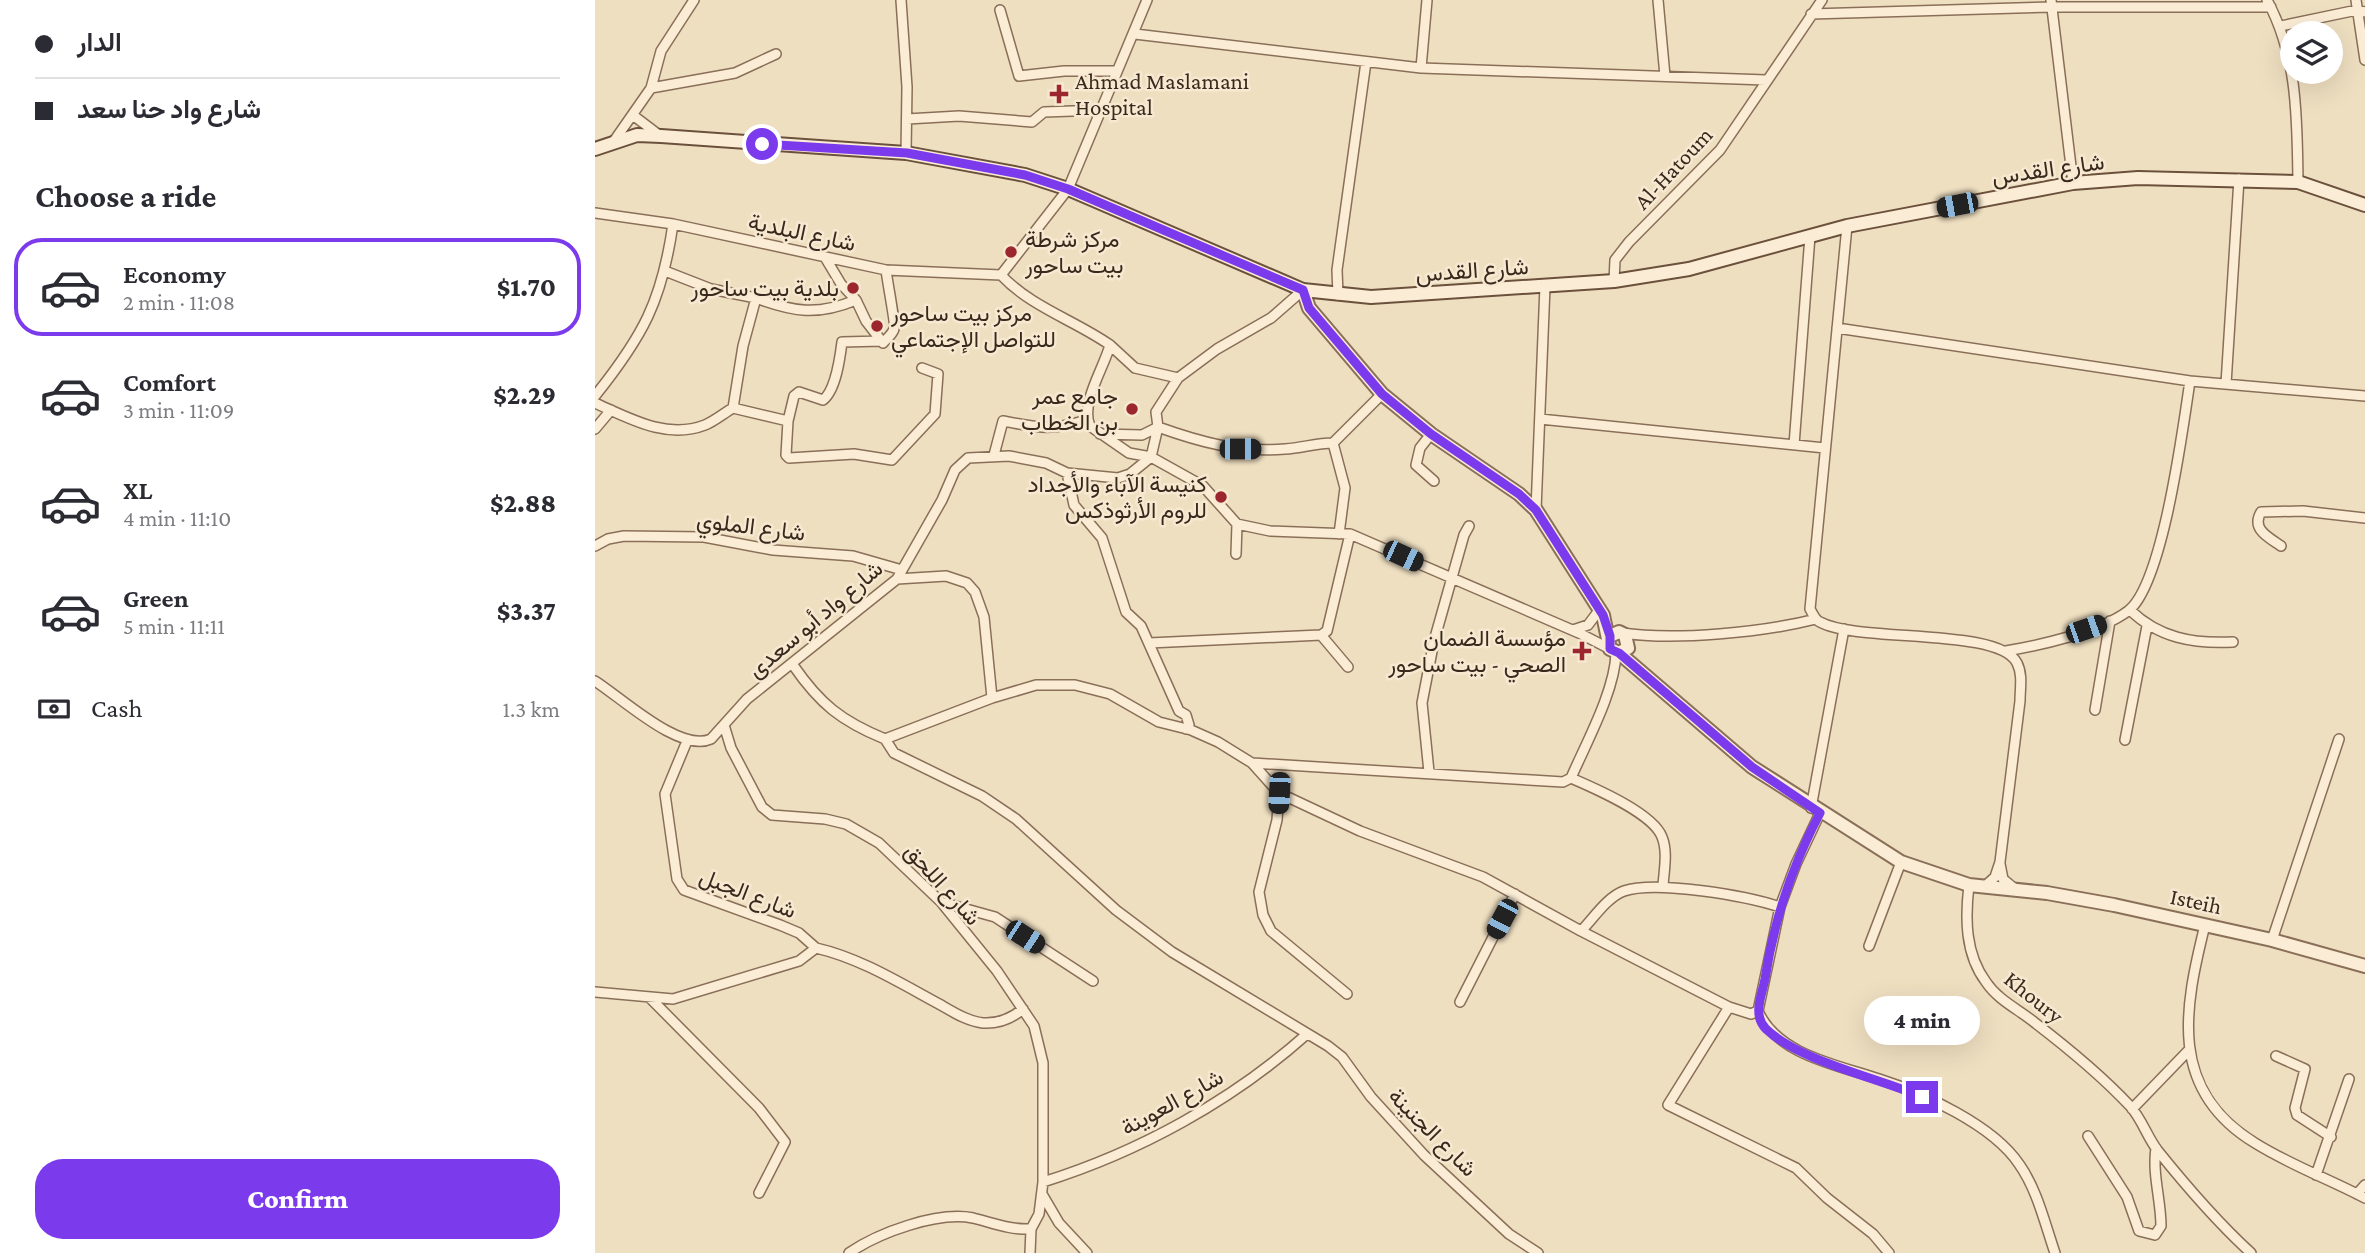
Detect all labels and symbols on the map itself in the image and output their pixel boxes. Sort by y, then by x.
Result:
place label: Ahmad Maslamani Hospital [1075,68,1249,120]
marker: Ahmad Maslamani Hospital [1049,84,1069,104]
street label: Al-Hatoum [1628,122,1718,214]
route start [746,128,778,160]
street label: شارع القدس [1990,148,2106,193]
car [1935,191,1980,219]
street label: شارع البلدية [745,208,858,259]
place label: مركز شرطة بيت ساحور [1024,226,1123,280]
marker: مركز شرطة بيت ساحور [1003,244,1019,260]
street label: شارع القدس [1415,253,1530,290]
place label: بلدية بيت ساحور [690,275,839,303]
marker: بلدية بيت ساحور [845,280,861,296]
place label: مركز بيت ساحور للتواصل الإجتماعي [890,300,1056,358]
marker: مركز بيت ساحور للتواصل الإجتماعي [869,318,885,334]
place label: جامع عمر بن الخطاب [1021,383,1118,436]
marker: جامع عمر بن الخطاب [1124,401,1140,417]
car [1220,439,1262,460]
place label: كنيسة الآباء والأجداد للروم الأرثوذكس [1028,471,1207,525]
marker: كنيسة الآباء والأجداد للروم الأرثوذكس [1213,489,1229,505]
street label: شارع الملوي [694,506,807,552]
car [1380,538,1427,574]
street label: شارع واد أبو سعدى [742,555,890,685]
car [2063,612,2110,646]
place label: مؤسسة الضمان الصحي - بيت ساحور [1387,625,1566,683]
marker: مؤسسة الضمان الصحي - بيت ساحور [1572,641,1592,661]
car [1268,771,1291,815]
street label: شارع اللحق [897,838,987,932]
street label: شارع الجبل [695,863,800,926]
street label: Isteih [2168,883,2224,919]
car [1483,896,1522,942]
car [1002,917,1049,957]
street label: Khoury [1999,966,2069,1029]
callout: 4 min [1864,996,1980,1044]
street label: شارع العوينة [1116,1063,1229,1143]
route end [1906,1081,1938,1113]
street label: شارع الجنينة [1381,1083,1482,1184]

